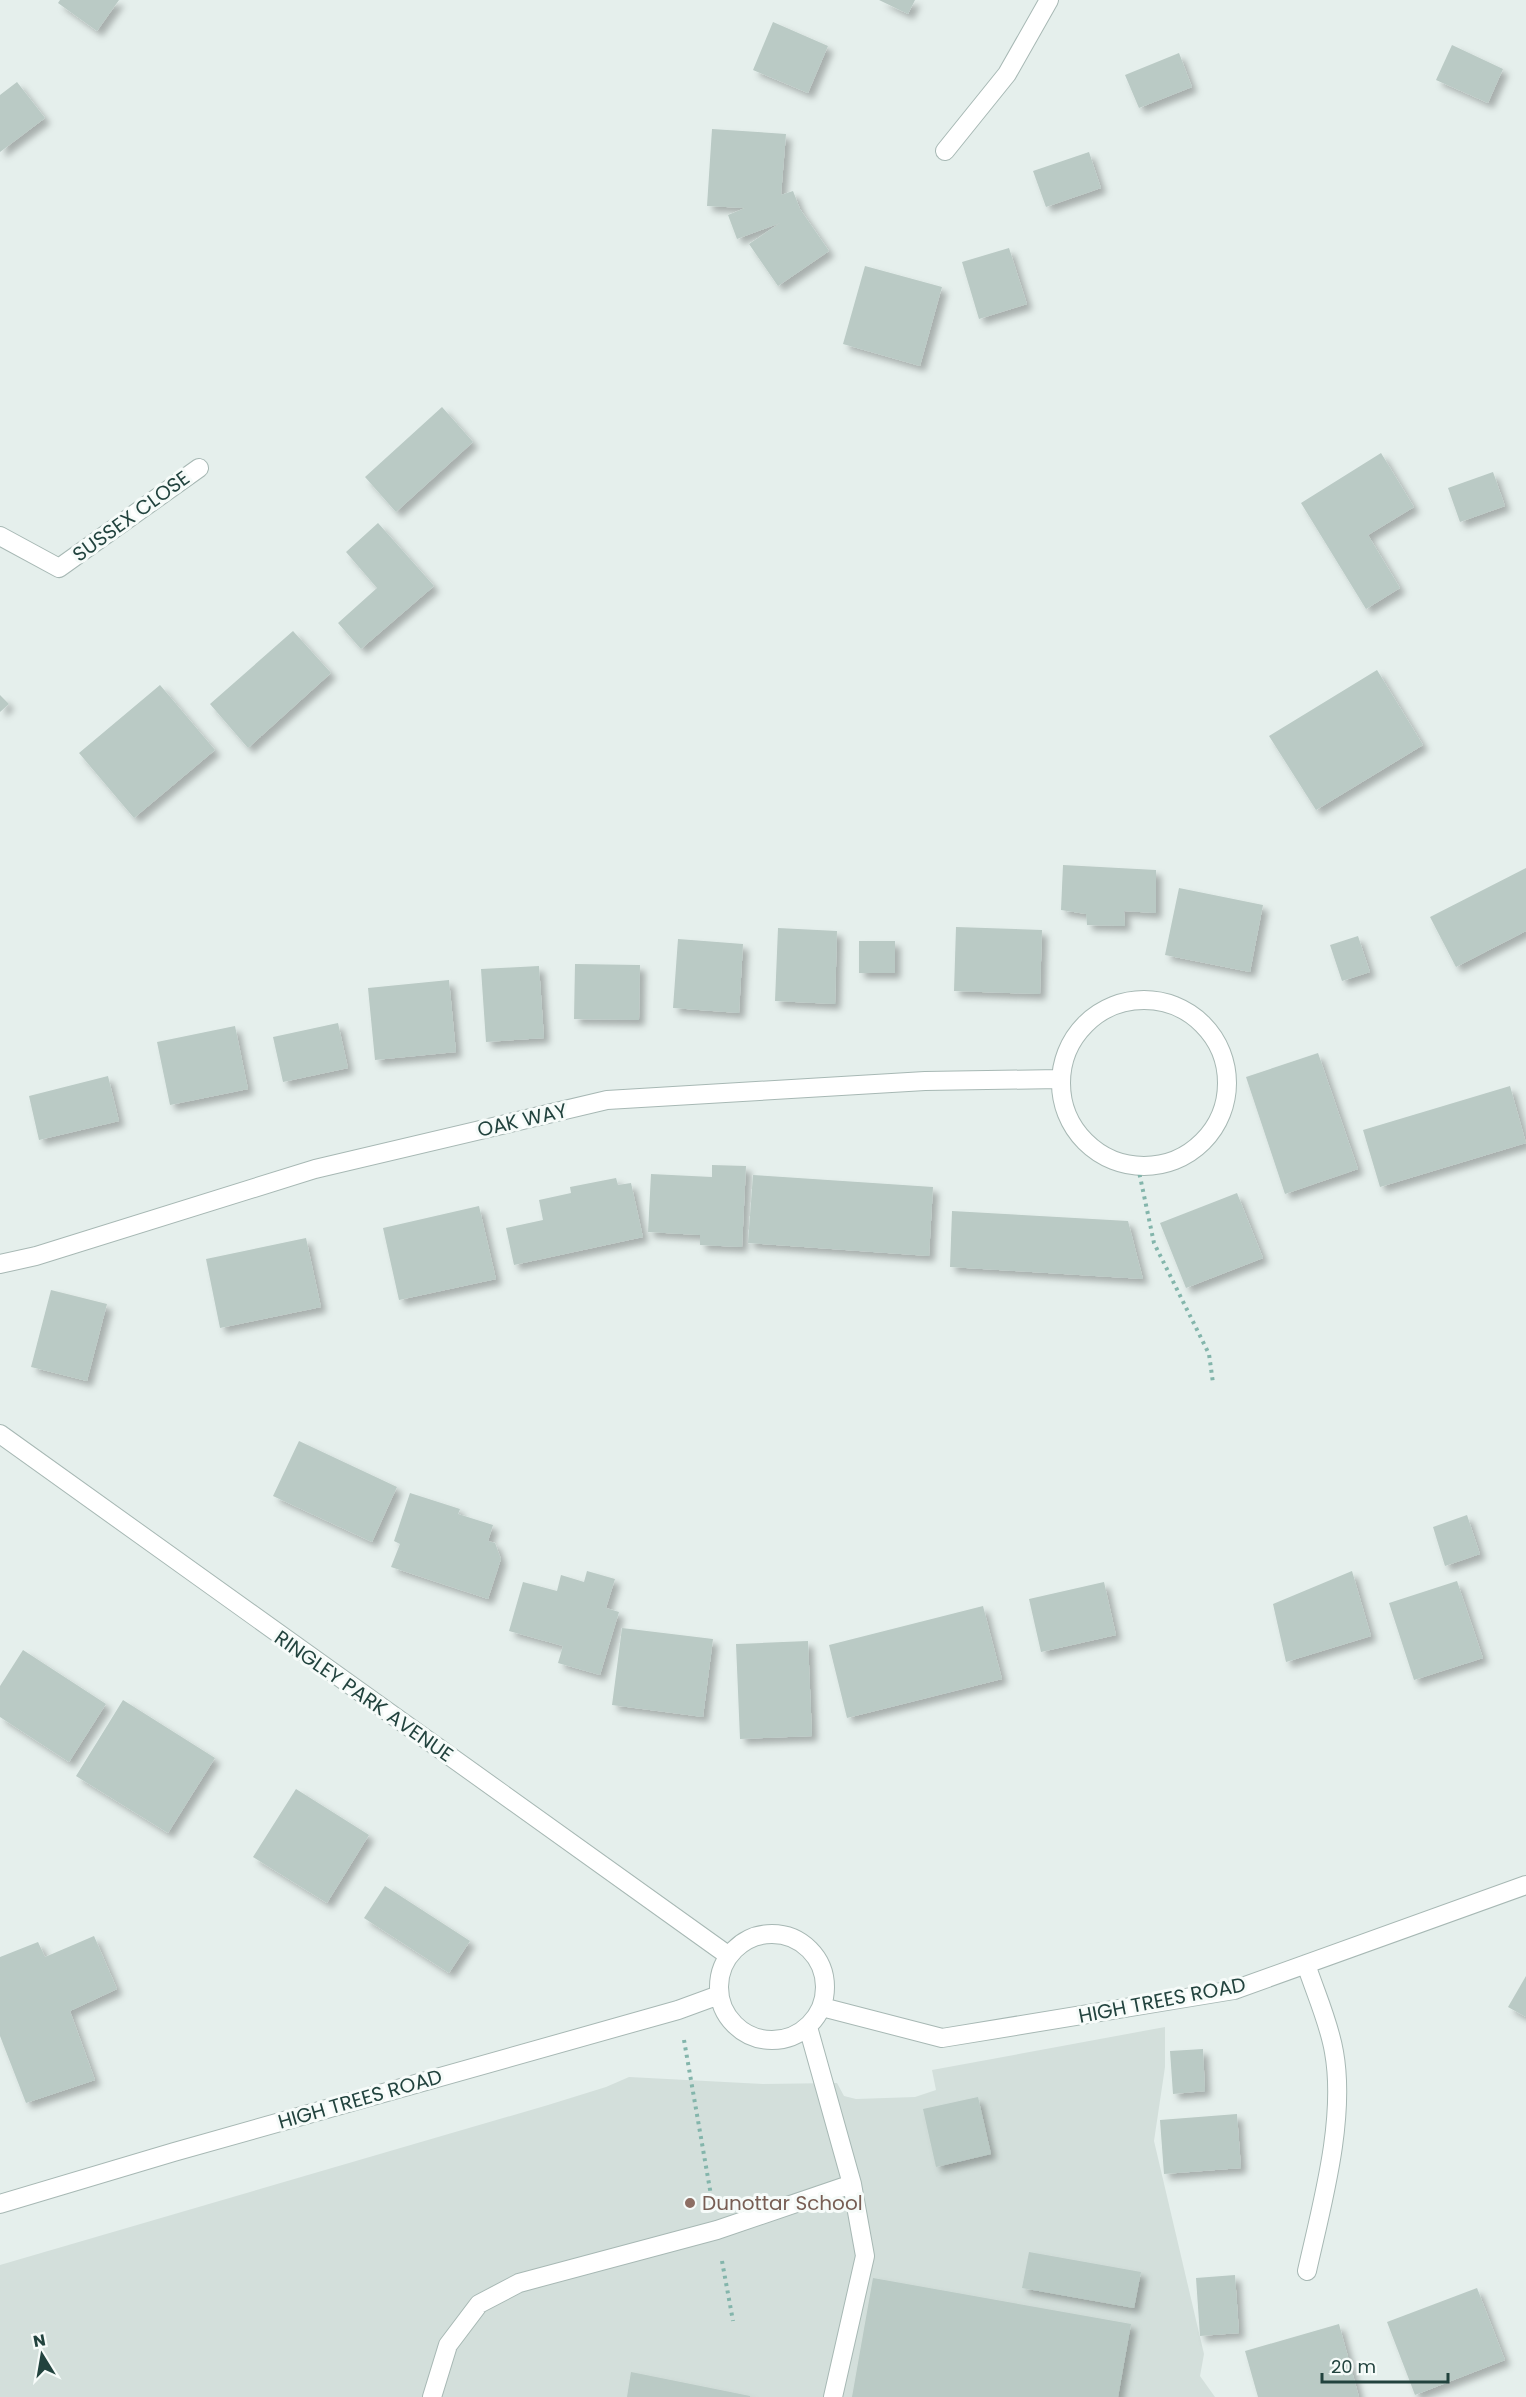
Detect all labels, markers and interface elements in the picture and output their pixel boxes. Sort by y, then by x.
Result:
street label: SUSSEX CLOSE [67,464,195,568]
street label: OAK WAY [474,1096,570,1144]
street label: RINGLEY PARK AVENUE [269,1624,459,1768]
street label: HIGH TREES ROAD [1076,1970,1248,2030]
street label: HIGH TREES ROAD [275,2062,445,2136]
place label: Dunottar School [702,2189,863,2217]
marker: Dunottar School [683,2196,697,2210]
north arrow [12,2325,72,2385]
text: N [31,2328,47,2353]
scale bar [1322,2346,1448,2384]
text: 20 m [1331,2354,1376,2379]

